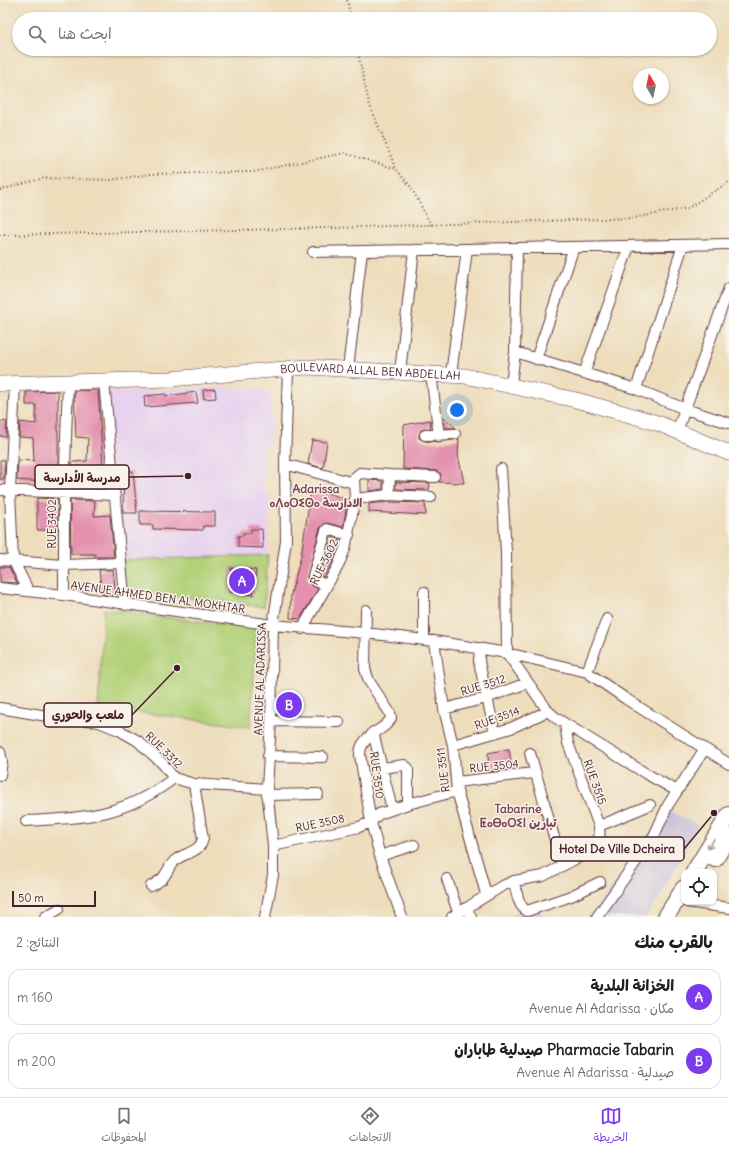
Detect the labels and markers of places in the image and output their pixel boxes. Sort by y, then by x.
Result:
callout: مدرسة الأدارسة [35,465,129,489]
pin: A [229,566,255,596]
pin: B [276,690,302,720]
callout: ملعب والحوري [44,703,132,727]
callout: Hotel De Ville Dcheira [551,837,684,861]

